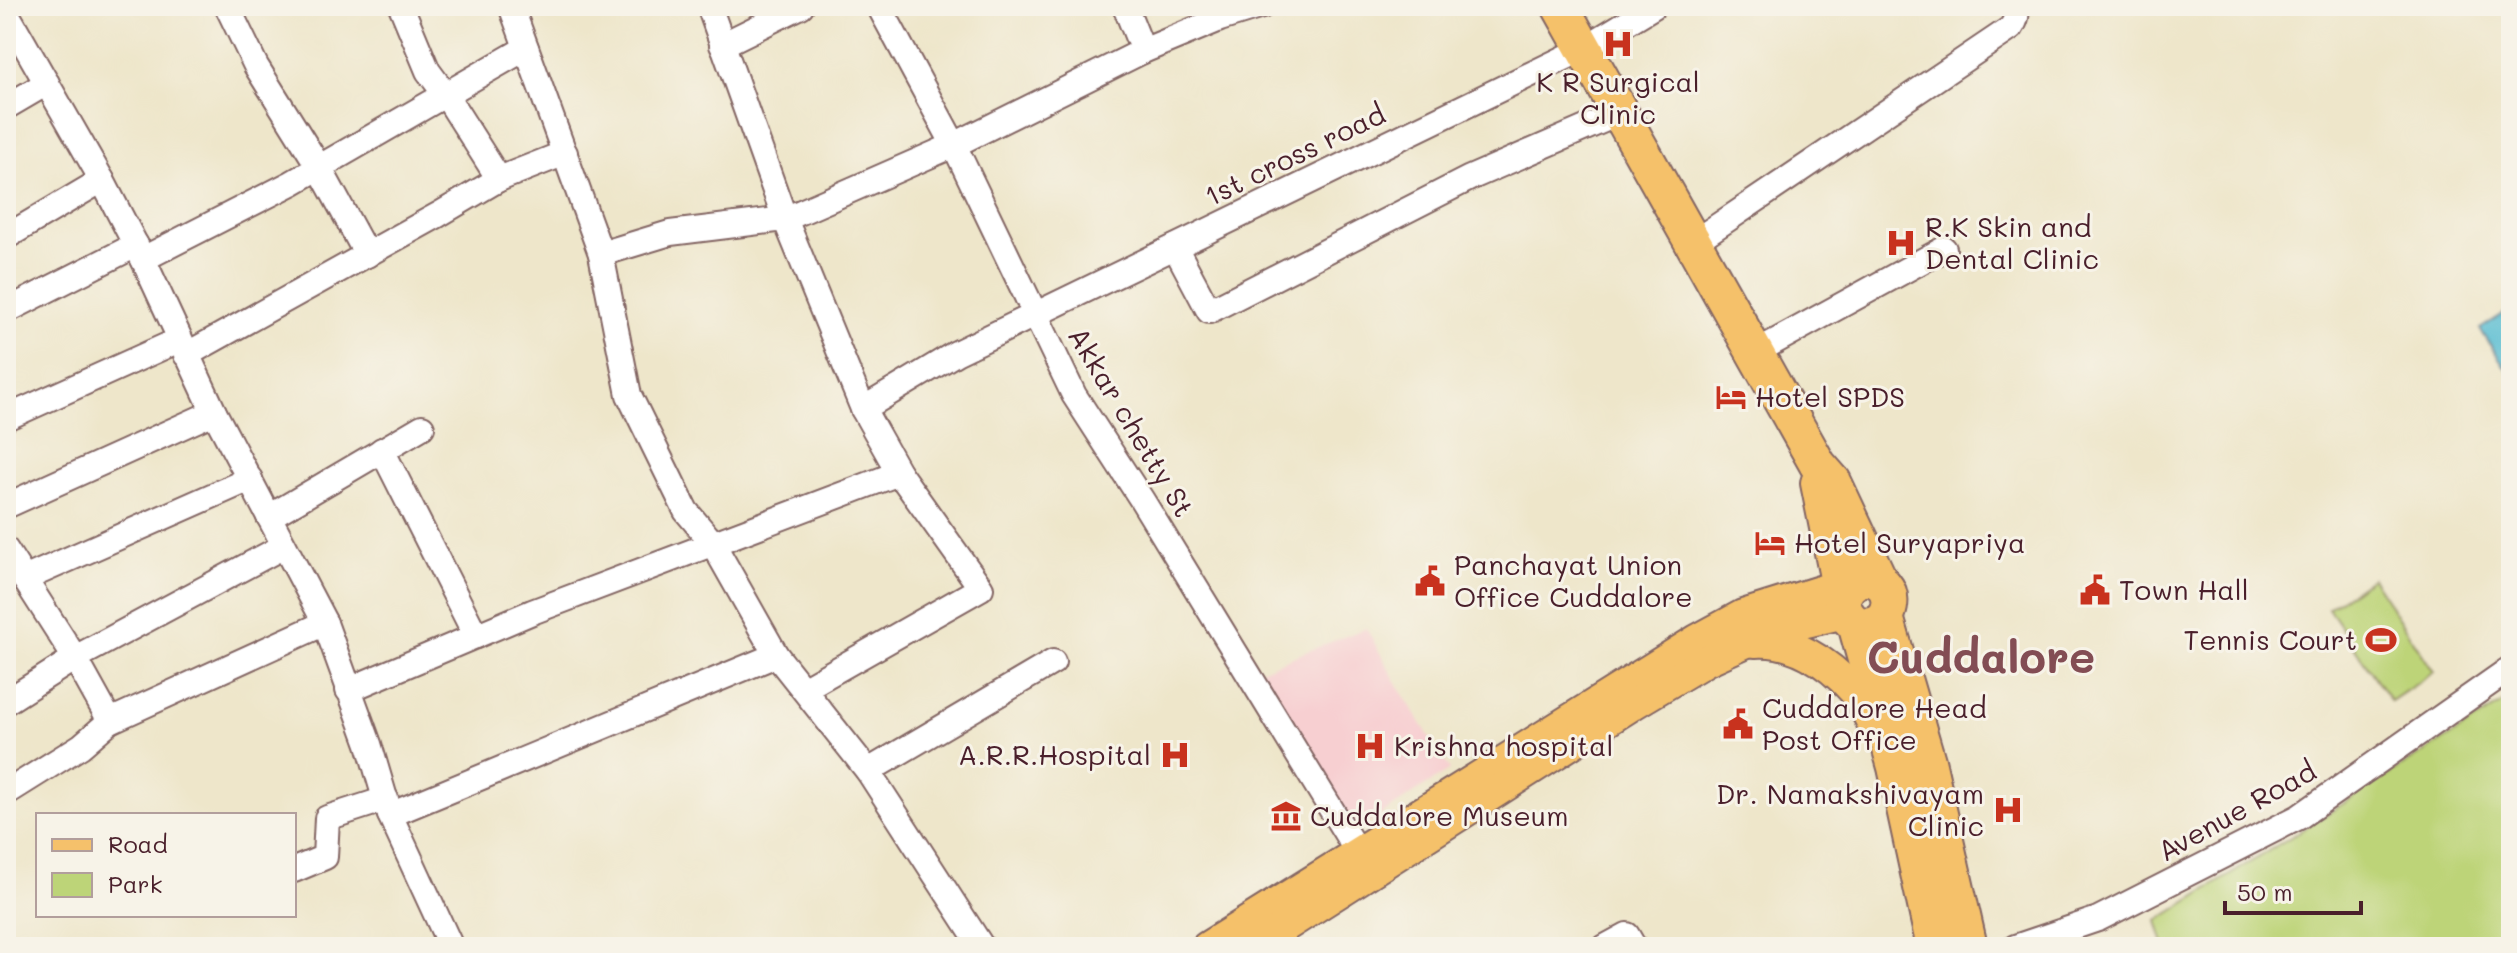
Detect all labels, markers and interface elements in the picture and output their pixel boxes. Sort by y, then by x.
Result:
hospital icon: K R Surgical Clinic [1601,27,1635,61]
place label: K R Surgical Clinic [1536,63,1700,131]
street label: 1st cross road [1198,95,1391,213]
place label: R.K Skin and Dental Clinic [1925,208,2099,276]
hospital icon: R.K Skin and Dental Clinic [1884,226,1918,260]
street label: Akkar chetty St [1061,320,1203,523]
place label: Hotel SPDS [1755,378,1905,414]
hotel icon: Hotel SPDS [1714,380,1748,414]
place label: Hotel Suryapriya [1794,524,2025,560]
hotel icon: Hotel Suryapriya [1753,526,1787,560]
place label: Panchayat Union Office Cuddalore [1454,546,1693,614]
public building icon: Panchayat Union Office Cuddalore [1413,564,1447,598]
place label: Town Hall [2119,571,2249,607]
public building icon: Town Hall [2078,573,2112,607]
place label: Tennis Court [2184,621,2357,657]
sports icon: Tennis Court [2364,623,2398,657]
district label: Cuddalore [1867,627,2095,684]
place label: Cuddalore Head Post Office [1762,689,1987,757]
public building icon: Cuddalore Head Post Office [1721,707,1755,741]
place label: Krishna hospital [1394,727,1614,763]
hospital icon: Krishna hospital [1353,729,1387,763]
place label: A.R.R.Hospital [958,736,1151,772]
hospital icon: A.R.R.Hospital [1158,738,1192,772]
street label: Avenue Road [2151,752,2322,868]
place label: Dr. Namakshivayam Clinic [1716,775,1984,843]
hospital icon: Dr. Namakshivayam Clinic [1991,793,2025,827]
place label: Cuddalore Museum [1310,797,1568,833]
museum icon: Cuddalore Museum [1269,799,1303,833]
legend [36,813,296,917]
text: Road [108,828,168,859]
scale bar [2225,865,2361,915]
text: Park [108,868,162,899]
text: 50 m [2237,876,2293,907]

